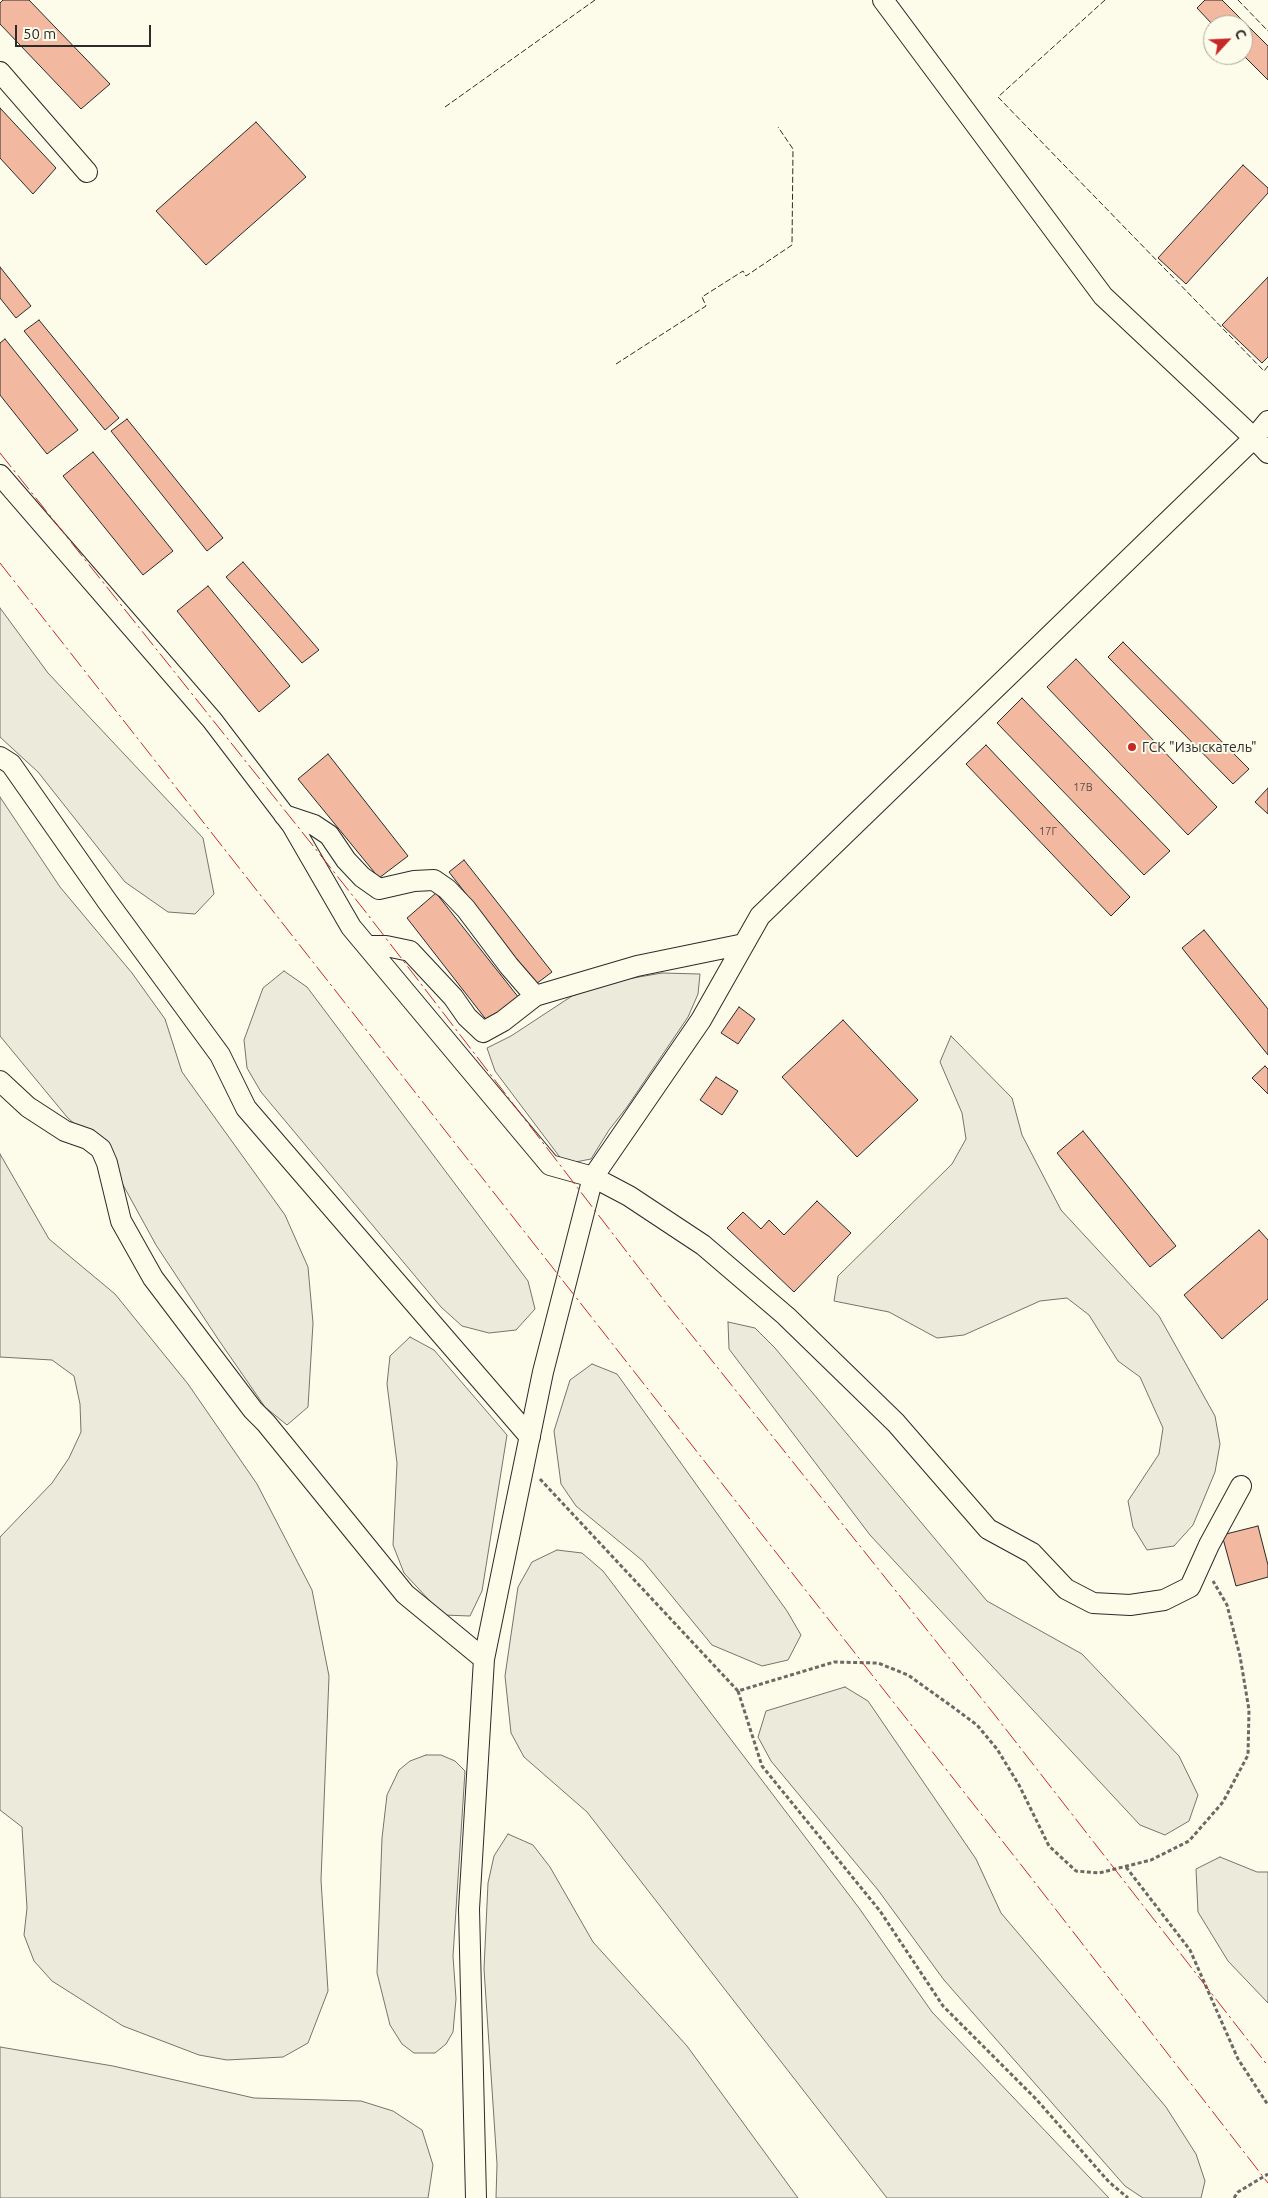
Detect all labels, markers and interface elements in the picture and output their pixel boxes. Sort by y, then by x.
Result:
scale bar [18,15,154,47]
north arrow [1203,15,1253,65]
text: 50 m [23,25,56,42]
text: С [1232,27,1250,42]
place label: ГСК "Изыскатель" [1142,739,1257,755]
marker: ГСК "Изыскатель" [1126,741,1138,753]
house number: 17В [1073,780,1093,794]
house number: 17Г [1039,824,1057,838]

